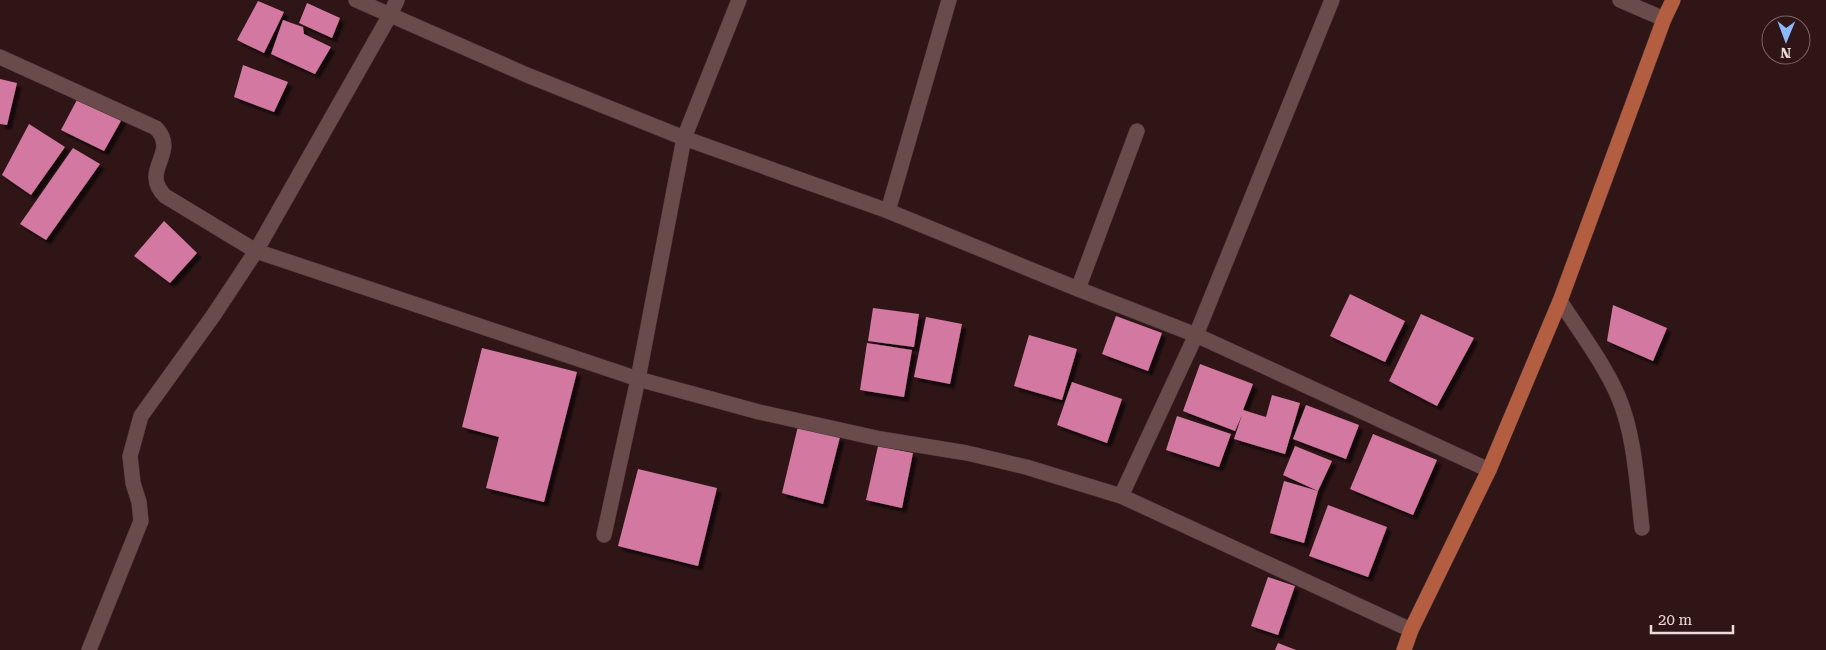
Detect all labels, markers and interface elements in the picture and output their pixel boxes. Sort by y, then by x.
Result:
north arrow [1761,15,1811,65]
text: N [1780,45,1791,61]
scale bar [1651,602,1734,634]
text: 20 m [1658,611,1693,629]

